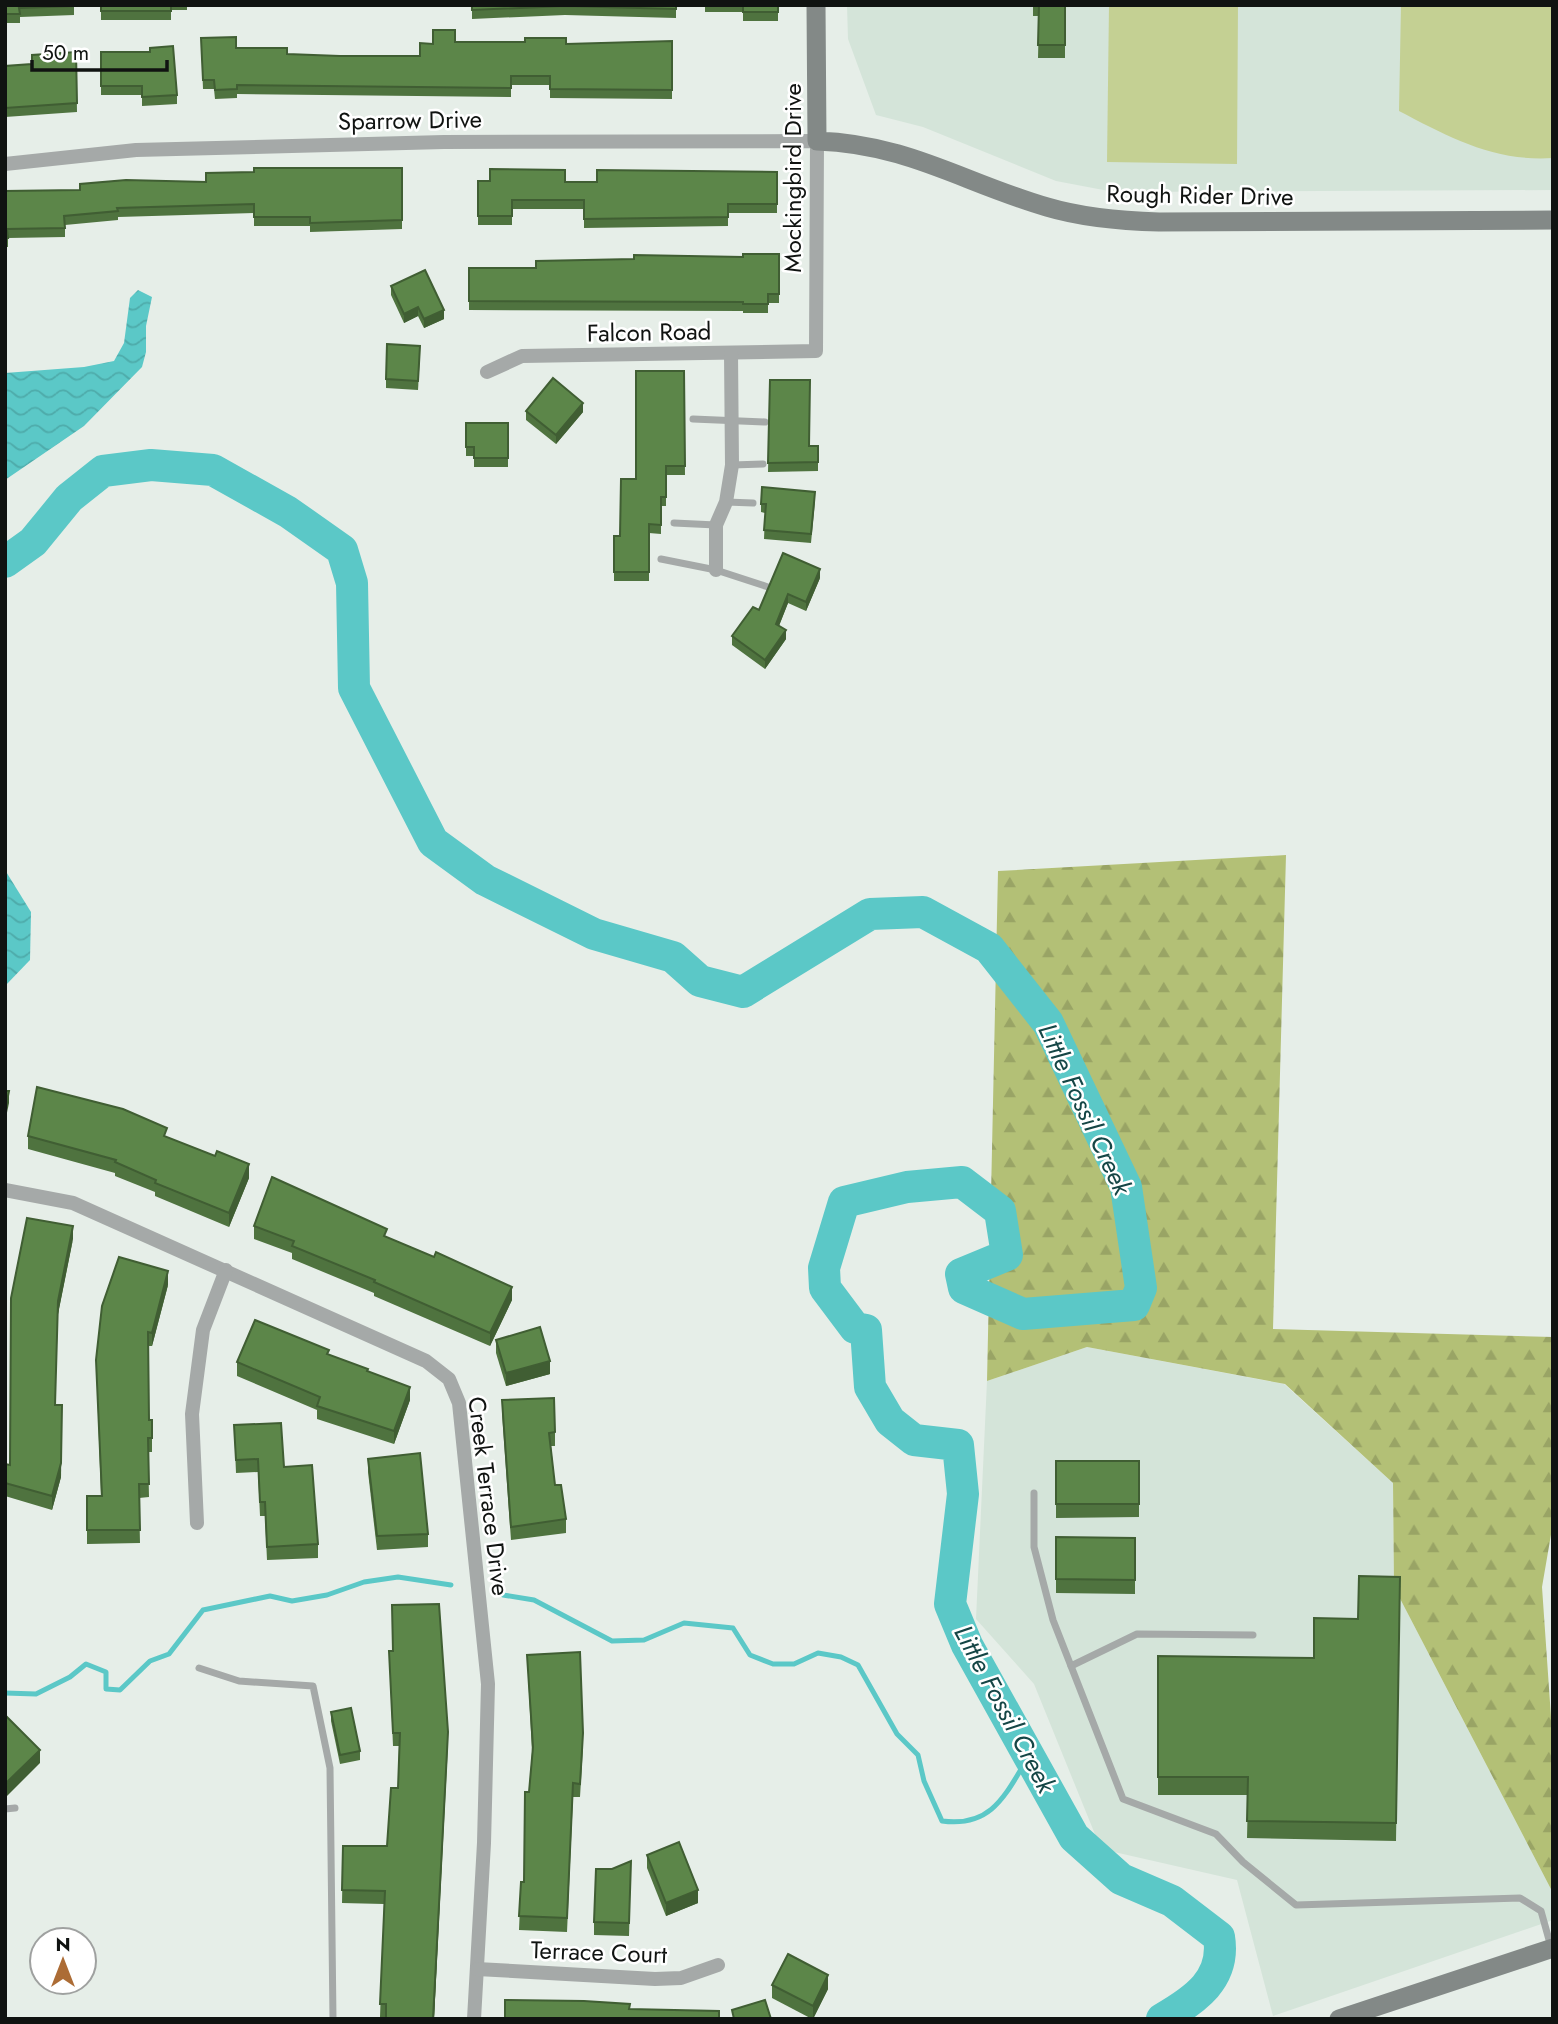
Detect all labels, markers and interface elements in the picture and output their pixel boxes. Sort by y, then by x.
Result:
scale bar [32,28,166,72]
text: 50 m [42,38,89,68]
street label: Mockingbird Drive [775,83,810,273]
street label: Sparrow Drive [338,101,482,139]
street label: Rough Rider Drive [1106,176,1294,214]
street label: Falcon Road [586,313,712,351]
water label: Little Fossil Creek [1029,1017,1142,1203]
street label: Creek Terrace Drive [459,1394,519,1598]
water label: Little Fossil Creek [945,1618,1066,1801]
north arrow [28,1926,98,1996]
text: N [55,1931,71,1958]
street label: Terrace Court [530,1932,668,1972]

